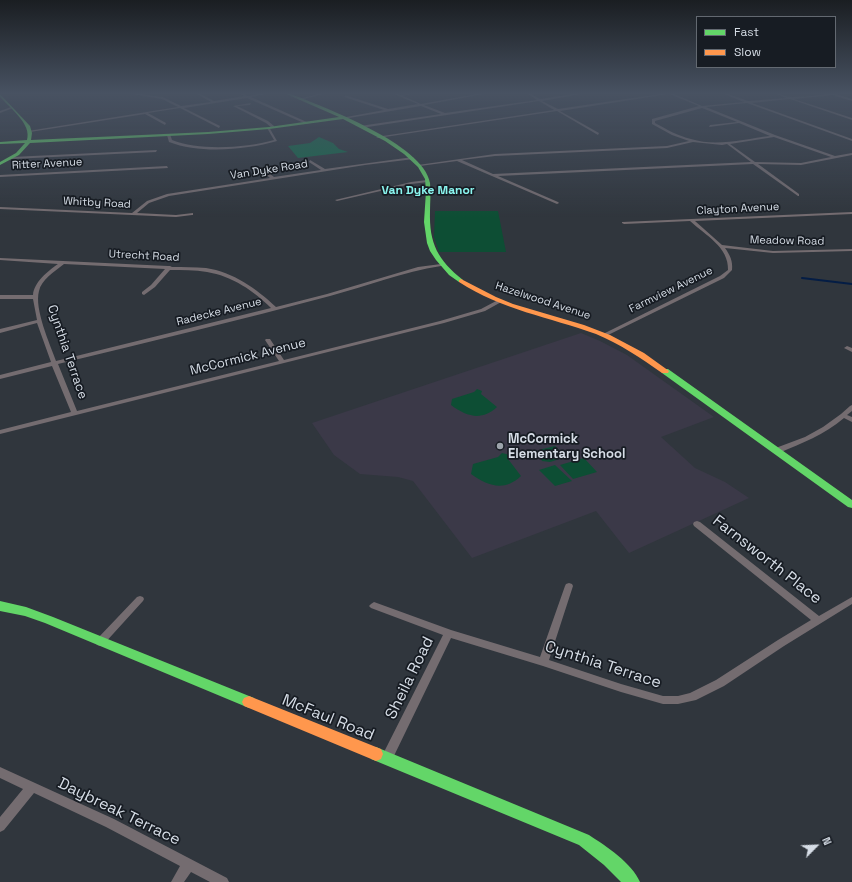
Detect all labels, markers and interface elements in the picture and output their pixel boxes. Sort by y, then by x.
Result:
legend [696,16,836,68]
text: Fast [734,24,759,40]
text: Slow [734,44,761,60]
street label: Ritter Avenue [11,156,83,172]
street label: Van Dyke Road [229,157,309,183]
district label: Van Dyke Manor [381,184,475,198]
street label: Whitby Road [63,195,131,211]
street label: Clayton Avenue [696,200,780,218]
street label: Meadow Road [750,234,824,248]
street label: Utrecht Road [108,248,180,264]
street label: Farmview Avenue [627,264,715,316]
street label: Hazelwood Avenue [494,279,592,323]
street label: Radecke Avenue [175,295,263,329]
street label: Cynthia Terrace [44,303,90,401]
street label: McCormick Avenue [189,335,307,379]
place label: McCormick Elementary School [508,431,625,462]
marker: McCormick Elementary School [495,441,505,451]
street label: Farnsworth Place [709,511,825,609]
street label: Sheila Road [382,634,438,722]
street label: Cynthia Terrace [542,637,664,693]
street label: McFaul Road [279,691,377,745]
street label: Daybreak Terrace [55,774,183,850]
north arrow [796,826,836,866]
text: N [819,835,835,847]

